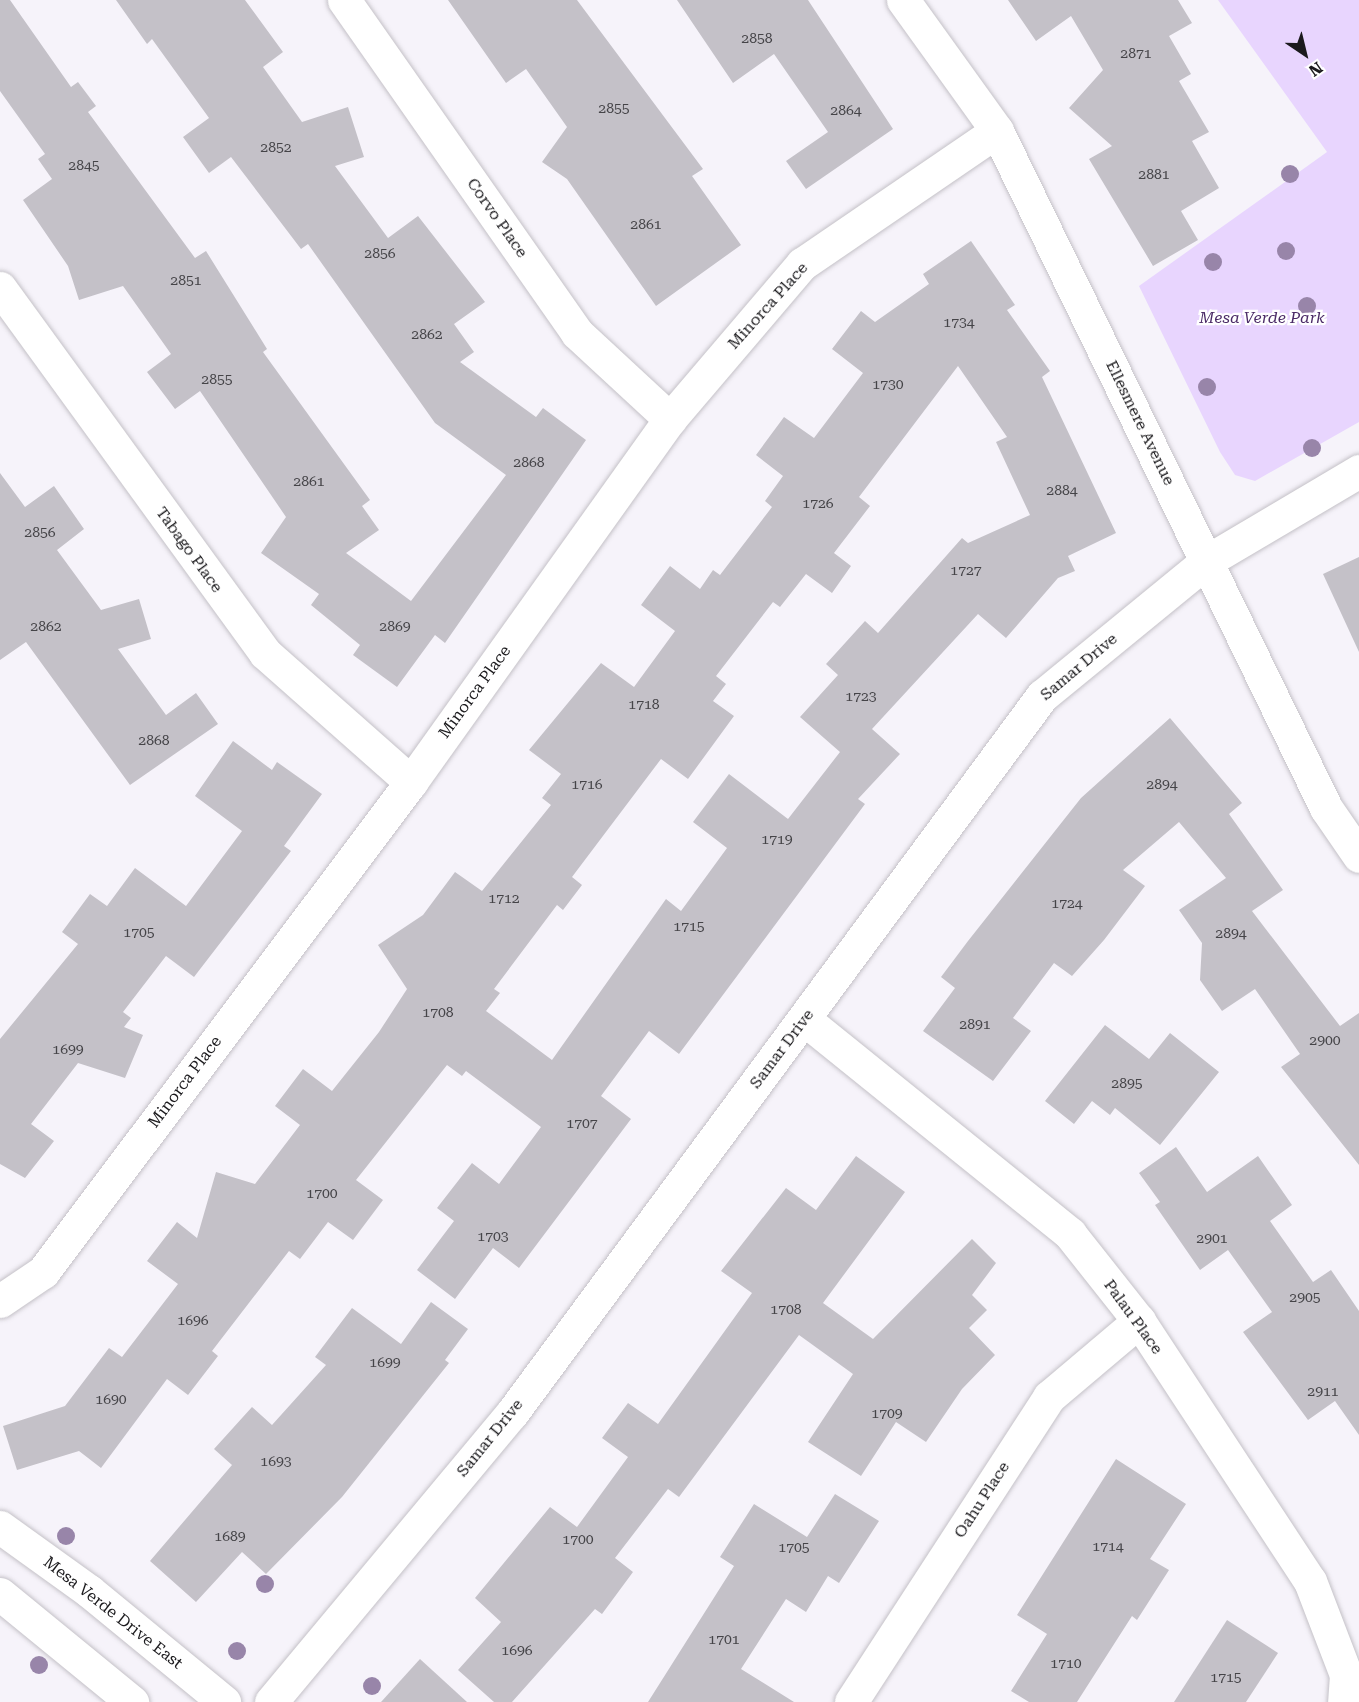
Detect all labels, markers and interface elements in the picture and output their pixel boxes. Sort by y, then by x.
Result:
north arrow [1275,24,1335,84]
house number: 2858 [741,30,773,46]
house number: 2871 [1120,45,1152,61]
text: N [1305,58,1326,80]
house number: 2855 [598,100,630,116]
house number: 2864 [830,102,862,118]
house number: 2852 [260,139,292,155]
house number: 2845 [68,157,100,173]
house number: 2881 [1138,166,1170,182]
street label: Corvo Place [463,175,531,261]
house number: 2861 [630,216,662,232]
house number: 2856 [364,245,396,261]
street label: Minorca Place [724,259,812,353]
house number: 2851 [170,272,202,288]
park label: Mesa Verde Park [1199,308,1325,328]
house number: 1734 [943,314,975,330]
house number: 2862 [411,326,443,342]
street label: Ellesmere Avenue [1101,357,1179,489]
house number: 2855 [201,371,233,387]
house number: 1730 [872,376,904,392]
house number: 2868 [513,454,545,470]
house number: 2861 [293,473,325,489]
house number: 2884 [1046,482,1078,498]
house number: 1726 [802,495,834,511]
street label: Tabago Place [152,503,226,597]
house number: 2856 [24,524,56,540]
house number: 1727 [950,562,982,578]
house number: 2862 [30,618,62,634]
house number: 2869 [379,618,411,634]
street label: Samar Drive [1037,629,1121,705]
street label: Minorca Place [435,642,515,742]
house number: 1723 [845,688,877,704]
house number: 1718 [628,696,660,712]
house number: 2868 [138,732,170,748]
house number: 1716 [571,776,603,792]
house number: 2894 [1146,776,1178,792]
house number: 1719 [761,831,793,847]
house number: 1712 [488,890,520,906]
house number: 1724 [1051,895,1083,911]
house number: 1715 [673,918,705,934]
house number: 1705 [123,924,155,940]
house number: 2894 [1215,925,1247,941]
house number: 1708 [422,1004,454,1020]
street label: Samar Drive [746,1006,818,1092]
house number: 2891 [959,1016,991,1032]
street label: Minorca Place [144,1032,226,1132]
house number: 2900 [1309,1032,1341,1048]
house number: 1699 [52,1041,84,1057]
house number: 2895 [1111,1075,1143,1091]
house number: 1707 [566,1115,598,1131]
house number: 1700 [306,1185,338,1201]
house number: 1703 [477,1228,509,1244]
house number: 2901 [1196,1230,1228,1246]
street label: Palau Place [1100,1276,1166,1358]
house number: 2905 [1289,1289,1321,1305]
house number: 1708 [770,1301,802,1317]
house number: 1696 [177,1312,209,1328]
house number: 1699 [369,1354,401,1370]
house number: 2911 [1307,1383,1339,1399]
house number: 1690 [95,1391,127,1407]
street label: Samar Drive [453,1395,527,1481]
house number: 1709 [871,1405,903,1421]
house number: 1693 [260,1453,292,1469]
street label: Oahu Place [950,1458,1014,1542]
house number: 1689 [214,1528,246,1544]
house number: 1700 [562,1531,594,1547]
house number: 1714 [1092,1538,1124,1554]
house number: 1705 [778,1539,810,1555]
street label: Mesa Verde Drive East [40,1553,186,1673]
house number: 1701 [708,1631,740,1647]
house number: 1696 [501,1642,533,1658]
house number: 1710 [1050,1655,1082,1671]
house number: 1715 [1210,1669,1242,1685]

